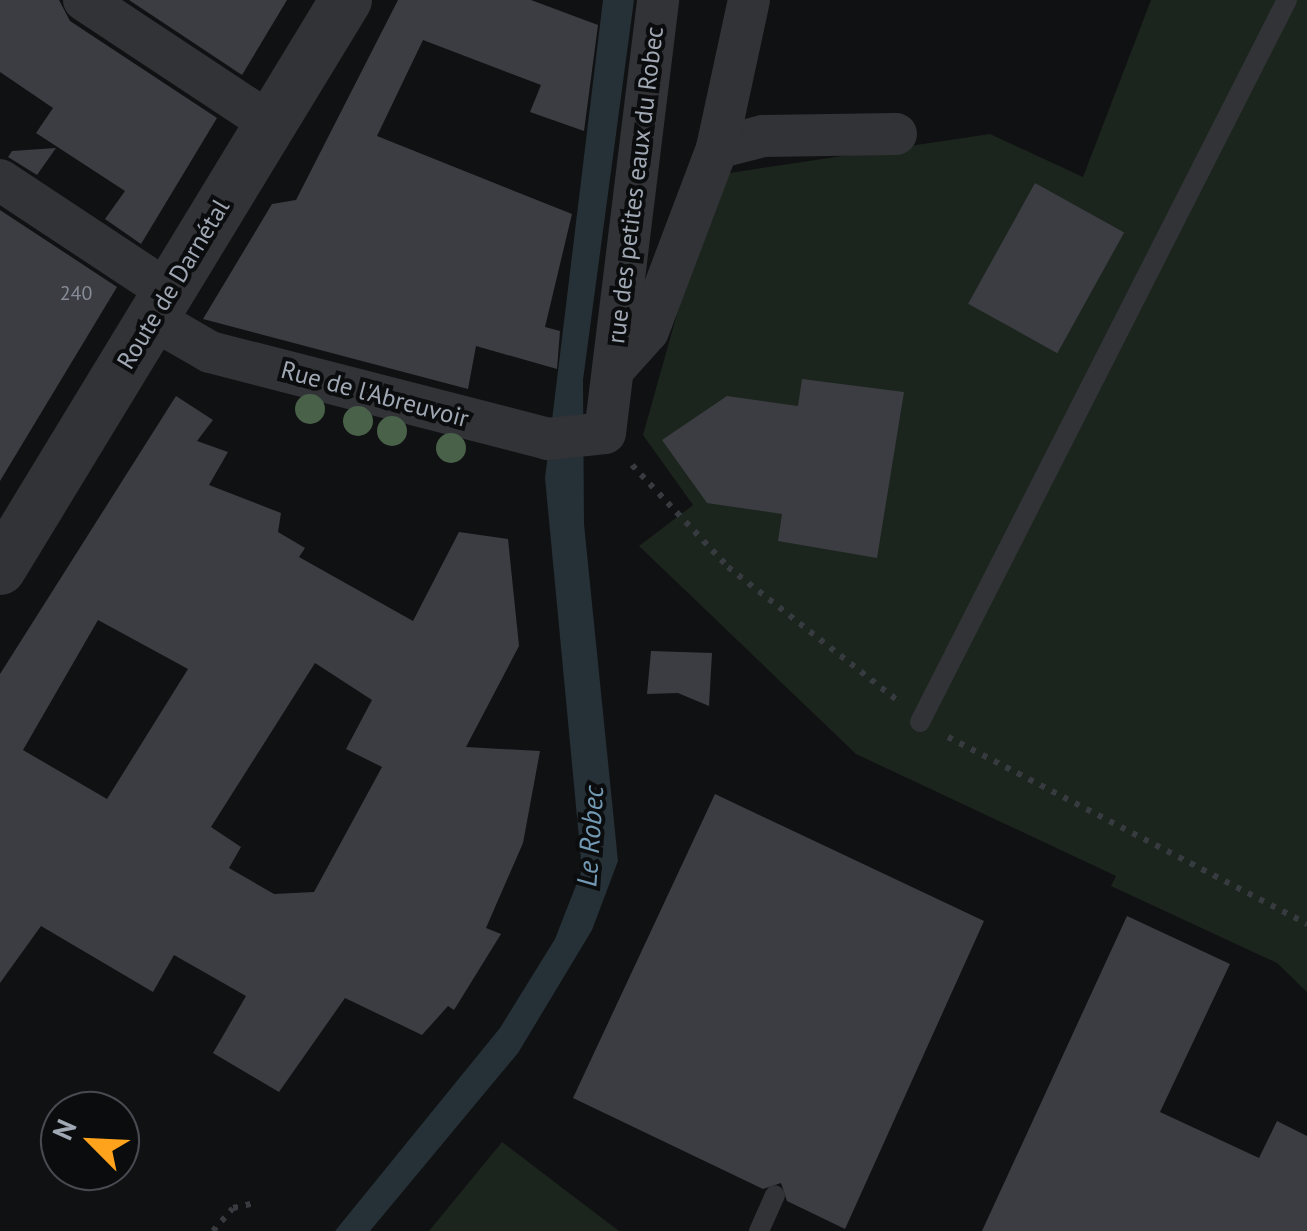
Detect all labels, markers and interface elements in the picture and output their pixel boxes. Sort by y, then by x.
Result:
street label: rue des petites eaux du Robec [601,24,669,346]
street label: Route de Darnétal [111,194,235,374]
house number: 240 [60,281,92,305]
street label: Rue de l'Abreuvoir [278,355,472,433]
water label: Le Robec [570,784,610,888]
north arrow [40,1091,140,1191]
text: N [43,1113,85,1145]

